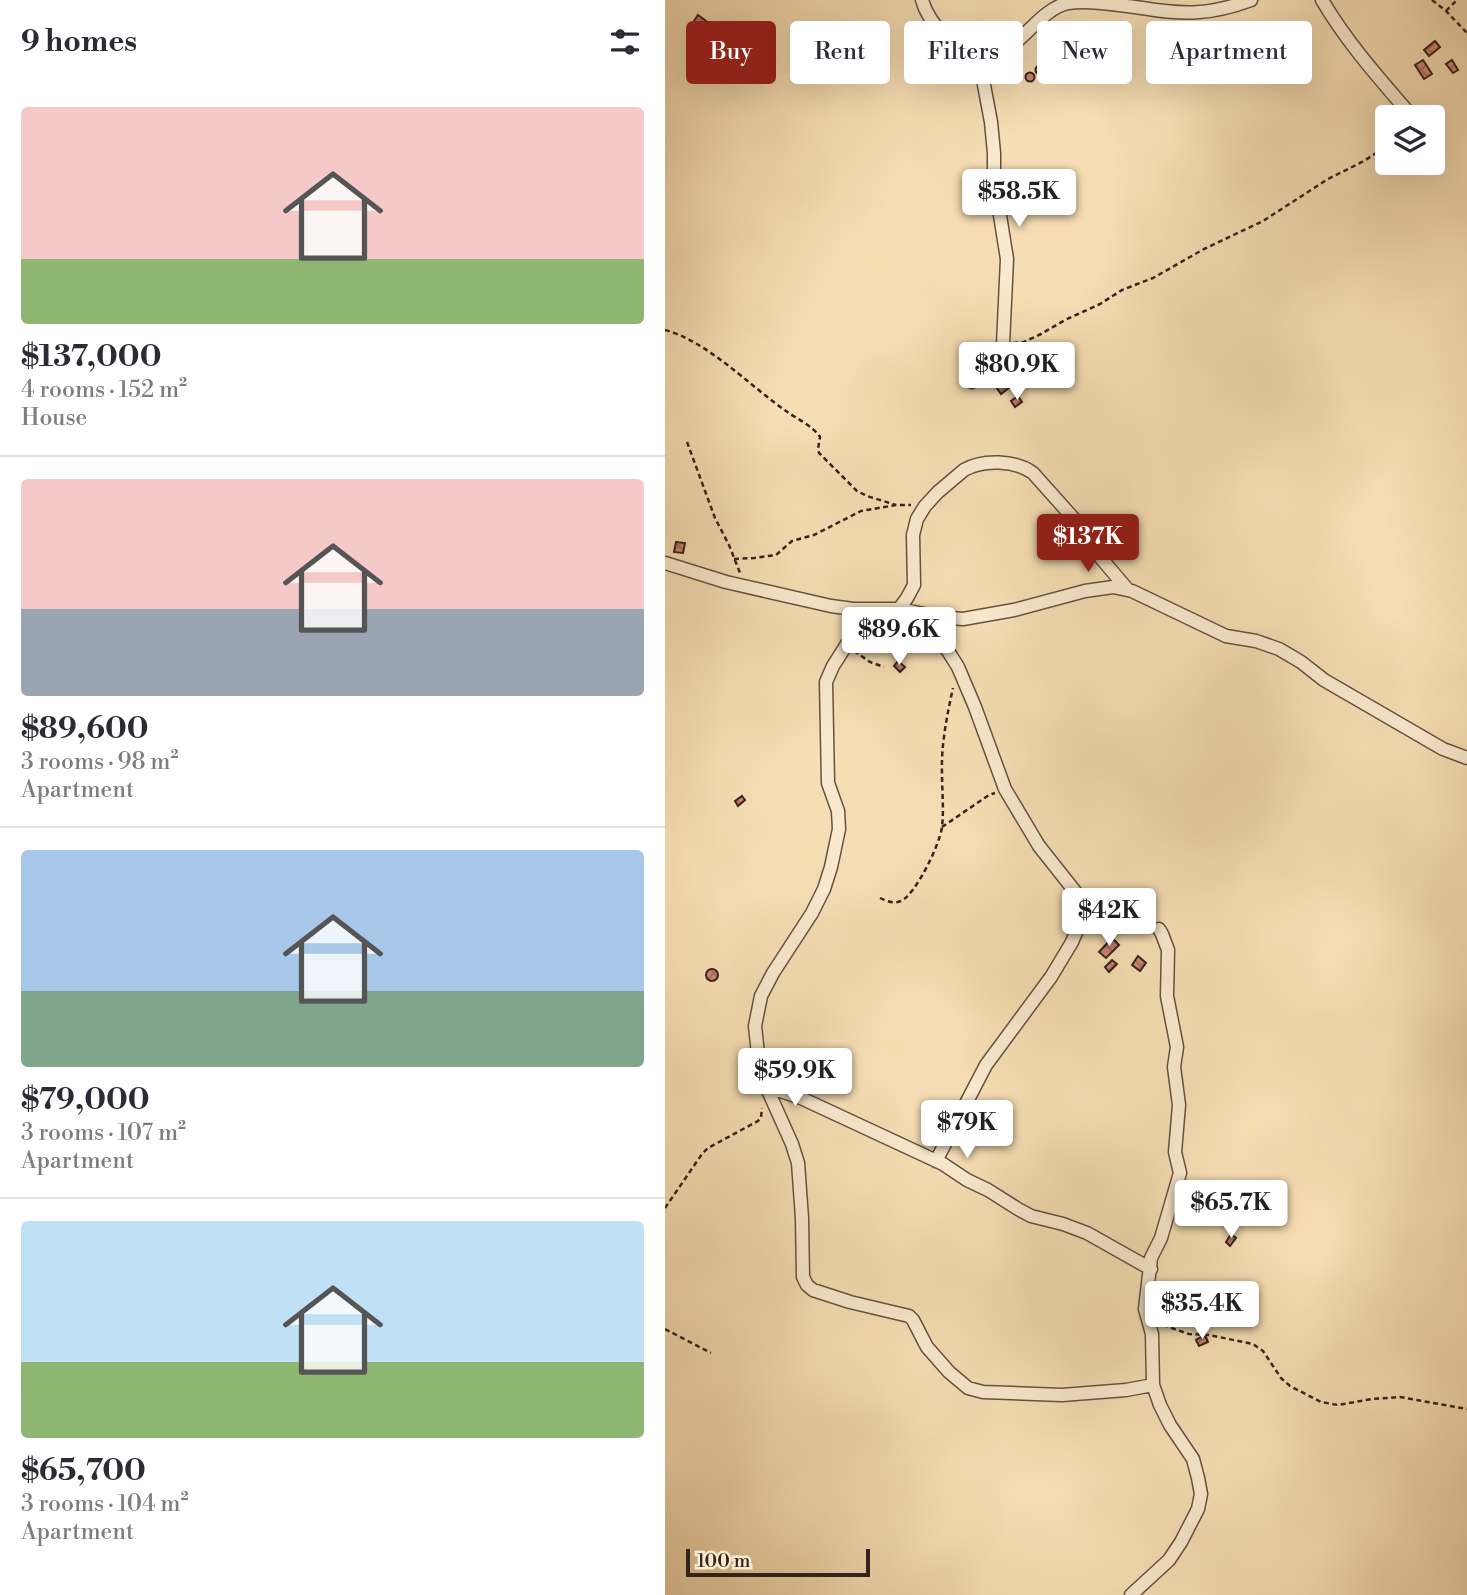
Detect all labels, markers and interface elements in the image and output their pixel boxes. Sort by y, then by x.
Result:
chip: Buy [686,21,776,84]
chip: Rent [790,21,890,84]
chip: Filters [904,21,1023,84]
chip: New [1037,21,1132,84]
chip: Apartment [1146,21,1312,84]
text: 9 homes [21,23,137,61]
icon: filters [606,23,644,61]
map controls [1375,105,1445,175]
button: layers [1375,105,1445,175]
icon: home [270,153,396,279]
pin: $58.5K [962,170,1076,229]
text: $58.5K [978,178,1060,206]
text: $137,000 [21,338,162,376]
pin: $80.9K [960,342,1074,402]
text: $80.9K [975,351,1059,379]
text: 4 rooms · 152 m² [21,376,187,404]
text: House [21,404,87,432]
pin: $137K [1039,514,1137,574]
text: $137K [1053,523,1123,551]
icon: home [270,525,396,651]
pin: $89.6K [842,608,956,667]
text: $89.6K [858,616,940,644]
text: $89,600 [21,710,149,748]
text: 3 rooms · 98 m² [21,748,178,776]
text: Apartment [21,776,134,804]
pin: $42K [1068,888,1150,948]
icon: home [270,896,396,1022]
text: $42K [1078,897,1140,925]
pin: $59.9K [738,1048,852,1108]
text: $59.9K [754,1057,836,1085]
text: $79,000 [21,1081,150,1119]
pin: $79K [926,1100,1008,1160]
text: $79K [937,1109,997,1137]
text: 3 rooms · 107 m² [21,1119,186,1147]
text: Apartment [21,1147,134,1175]
pin: $65.7K [1174,1180,1288,1240]
text: $65.7K [1191,1189,1271,1217]
icon: home [270,1267,396,1393]
pin: $35.4K [1145,1282,1259,1341]
text: $35.4K [1161,1290,1243,1318]
text: $65,700 [21,1452,146,1490]
text: 3 rooms · 104 m² [21,1490,189,1518]
text: Apartment [21,1518,134,1546]
scale bar [686,1546,870,1578]
text: 100 m [697,1549,750,1573]

